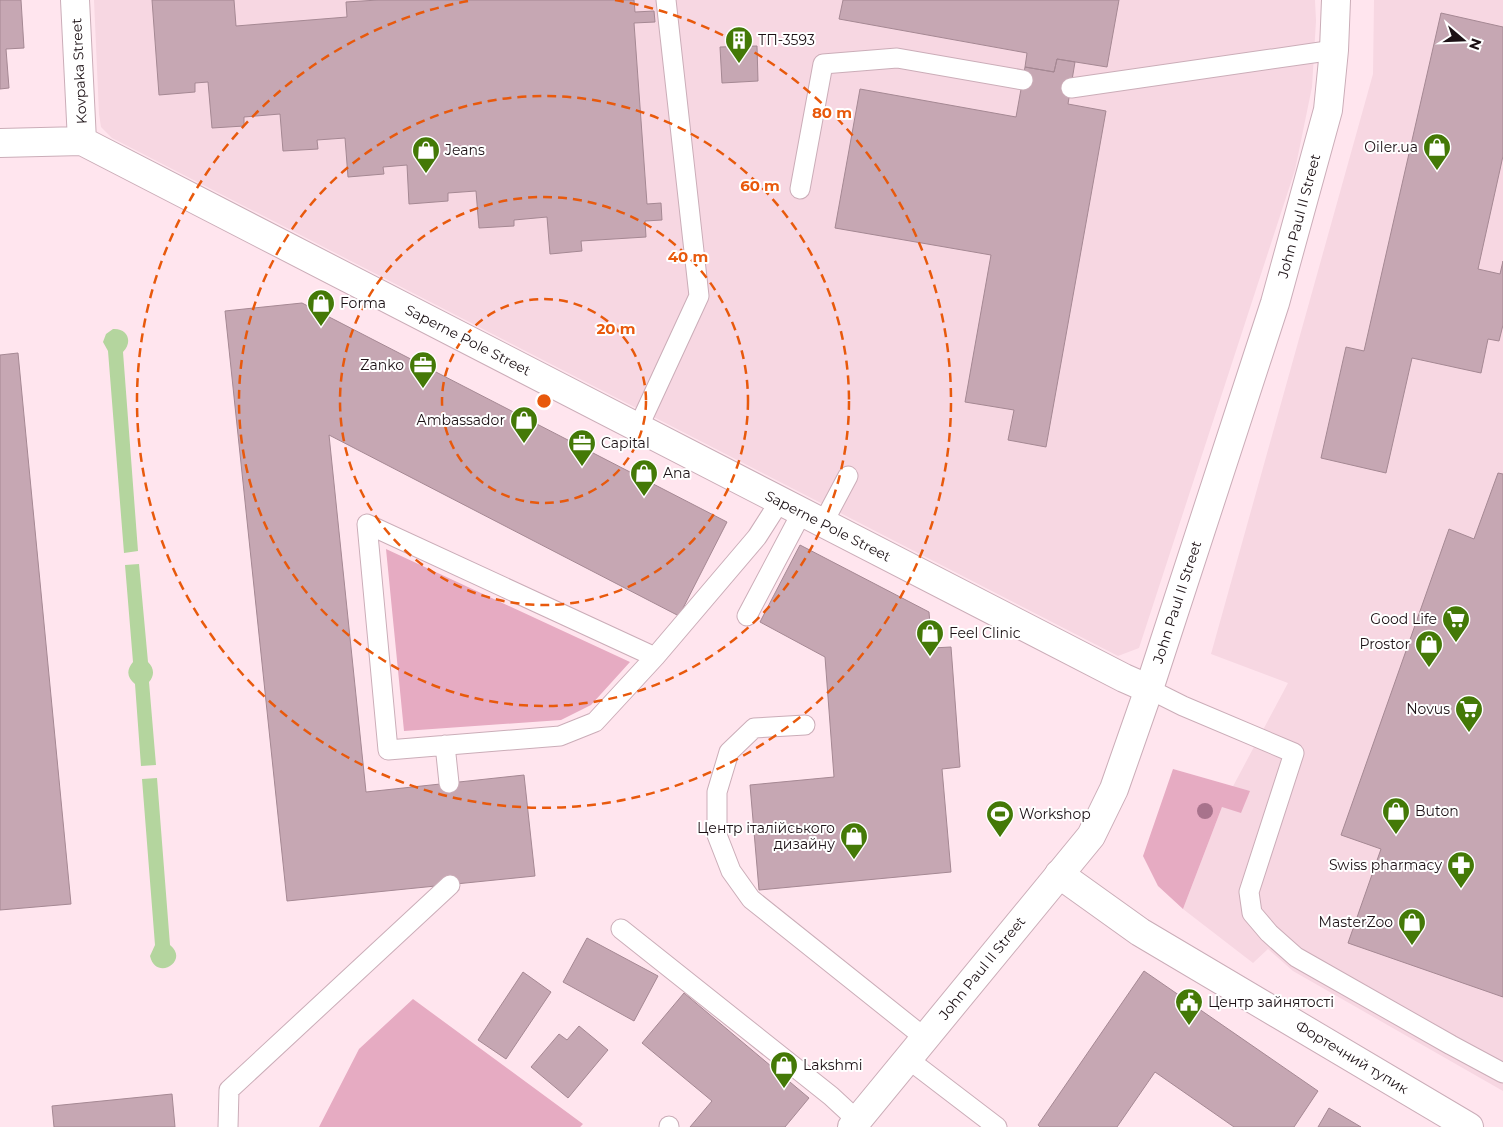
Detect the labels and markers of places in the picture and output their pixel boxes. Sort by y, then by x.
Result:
building icon: ТП-3593 [724,25,754,64]
place label: ТП-3593 [758,31,815,49]
shop icon: Oiler.ua [1422,132,1452,171]
shop icon: Jeans [411,135,441,174]
place label: Oiler.ua [1364,138,1418,156]
place label: Jeans [444,141,485,159]
shop icon: Forma [306,288,336,327]
place label: Forma [340,294,386,312]
office icon: Zanko [408,350,438,389]
place label: Zanko [360,356,404,374]
centre of rings [535,392,553,410]
shop icon: Ambassador [509,405,539,444]
place label: Ambassador [417,411,505,429]
office icon: Capital [567,428,597,467]
place label: Capital [601,434,650,452]
shop icon: Ana [629,458,659,497]
place label: Ana [663,464,691,482]
supermarket icon: Good Life [1441,604,1471,643]
place label: Good Life [1370,610,1437,628]
shop icon: Feel Clinic [915,618,945,657]
place label: Feel Clinic [949,624,1021,642]
shop icon: Prostor [1414,629,1444,668]
place label: Prostor [1359,635,1410,653]
supermarket icon: Novus [1454,694,1484,733]
place label: Novus [1406,700,1450,718]
shop icon: Buton [1381,796,1411,835]
sports icon: Workshop [985,799,1015,838]
place label: Buton [1415,802,1459,820]
place label: Workshop [1019,805,1091,823]
place label: Центр італійського дизайну [697,819,835,853]
shop icon: Центр італійського дизайну [839,821,869,860]
pharmacy icon: Swiss pharmacy [1446,850,1476,889]
place label: Swiss pharmacy [1329,856,1442,874]
shop icon: MasterZoo [1397,907,1427,946]
place label: MasterZoo [1319,913,1393,931]
public building icon: Центр зайнятості [1174,987,1204,1026]
place label: Центр зайнятості [1208,993,1334,1011]
shop icon: Lakshmi [769,1050,799,1089]
place label: Lakshmi [803,1056,863,1074]

